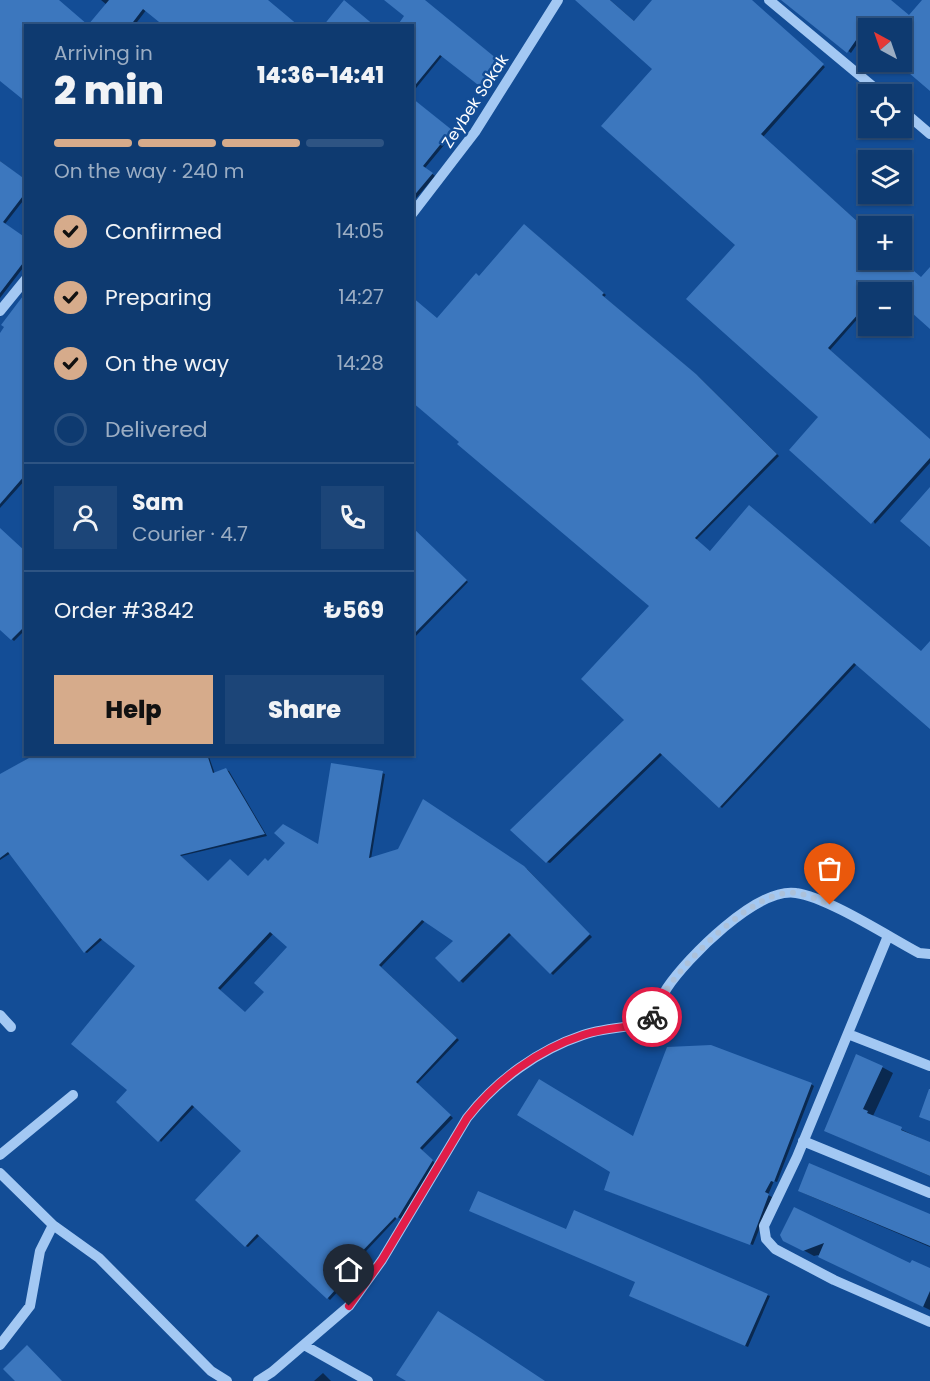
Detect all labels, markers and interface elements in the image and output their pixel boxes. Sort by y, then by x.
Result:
north arrow [858,18,912,72]
map controls [858,18,912,336]
text: Arriving in [54,39,153,67]
street label: Zeybek Sokak [436,49,514,152]
text: 14:36–14:41 [257,60,384,91]
text: 2 min [54,63,164,118]
button: locate [858,84,912,138]
button: layers [858,150,912,204]
text: On the way · 240 m [54,157,244,185]
icon: check [54,215,87,248]
text: Confirmed [105,216,222,247]
button: + [858,216,912,270]
text: 14:05 [336,217,384,245]
icon: check [54,281,87,314]
text: Preparing [105,282,212,313]
button: − [858,282,912,336]
text: 14:27 [338,283,384,311]
icon: check [54,347,87,380]
text: On the way [105,348,229,379]
text: 14:28 [337,349,384,377]
text: Delivered [105,414,208,445]
button: person [54,486,117,549]
button: phone [321,486,384,549]
text: Sam [132,487,184,518]
text: Courier · 4.7 [132,520,248,548]
text: Order #3842 [54,595,194,626]
text: ₺569 [324,595,384,626]
button: Help [54,675,213,744]
button: Share [225,675,384,744]
pin [804,843,855,905]
icon: bag [813,852,846,885]
courier [622,987,682,1047]
icon: bike [636,1001,669,1034]
pin [323,1244,374,1306]
icon: home [332,1253,365,1286]

